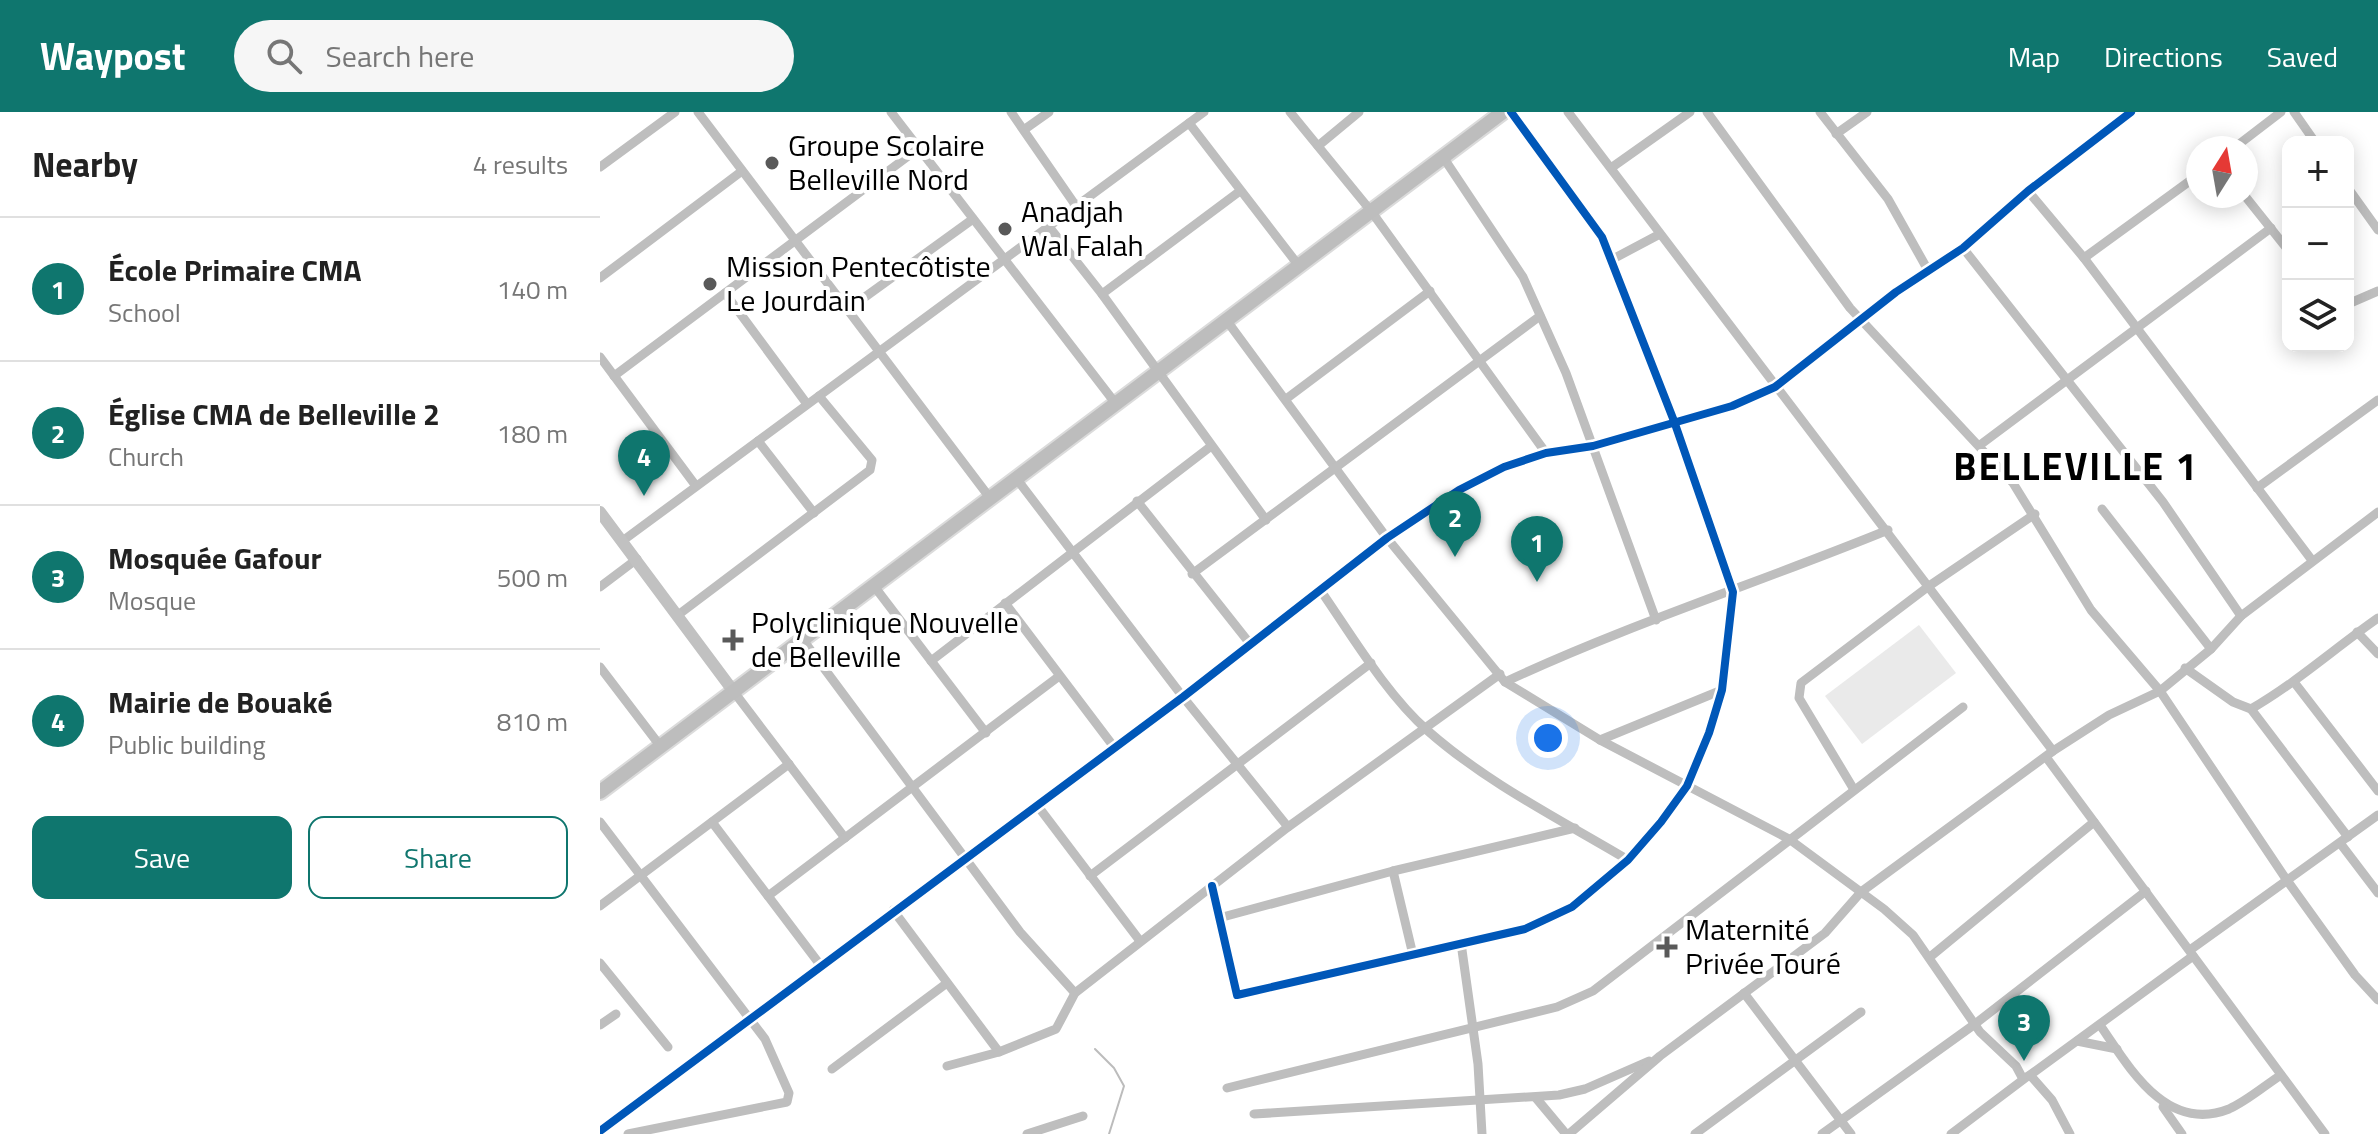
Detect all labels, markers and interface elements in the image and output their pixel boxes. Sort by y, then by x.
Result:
search box [234,20,794,92]
text: Waypost [40,27,186,85]
text: Search here [326,33,474,79]
icon: search [262,34,306,78]
text: Map [2008,35,2060,78]
text: Directions [2104,35,2223,78]
text: Saved [2267,35,2338,78]
place label: Groupe Scolaire Belleville Nord [788,122,985,202]
north arrow [2186,136,2258,208]
map controls [2282,136,2354,352]
button: + [2282,136,2354,208]
text: Nearby [32,138,138,190]
text: 4 results [473,145,568,184]
marker: Groupe Scolaire Belleville Nord [763,154,781,172]
place label: Anadjah Wal Falah [1021,188,1144,268]
button: − [2282,208,2354,280]
marker: Anadjah Wal Falah [996,220,1014,238]
place label: Mission Pentecôtiste Le Jourdain [726,243,991,323]
text: École Primaire CMA [108,247,362,293]
text: 1 [51,270,65,309]
text: 140 m [497,270,568,309]
marker: Mission Pentecôtiste Le Jourdain [701,275,719,293]
button: layers [2282,280,2354,352]
text: School [108,293,181,332]
text: Église CMA de Belleville 2 [108,391,440,437]
text: 2 [51,414,65,453]
text: 180 m [497,414,568,453]
pin: 4 [618,430,670,496]
text: Church [108,437,184,476]
district label: BELLEVILLE 1 [1953,437,2199,495]
pin: 2 [1429,491,1481,557]
pin: 1 [1511,516,1563,582]
text: Mosquée Gafour [108,535,322,581]
text: 3 [51,558,65,597]
text: 500 m [497,558,568,597]
text: Mosque [108,581,196,620]
place label: Polyclinique Nouvelle de Belleville [751,599,1019,679]
marker: Polyclinique Nouvelle de Belleville [722,629,744,651]
text: Mairie de Bouaké [108,679,333,725]
text: 4 [51,702,65,741]
text: 810 m [497,702,568,741]
your location [1528,718,1568,758]
text: Public building [108,725,266,764]
button: Save [32,816,292,899]
button: Share [308,816,568,899]
place label: Maternité Privée Touré [1685,906,1841,986]
marker: Maternité Privée Touré [1656,936,1678,958]
pin: 3 [1998,995,2050,1061]

